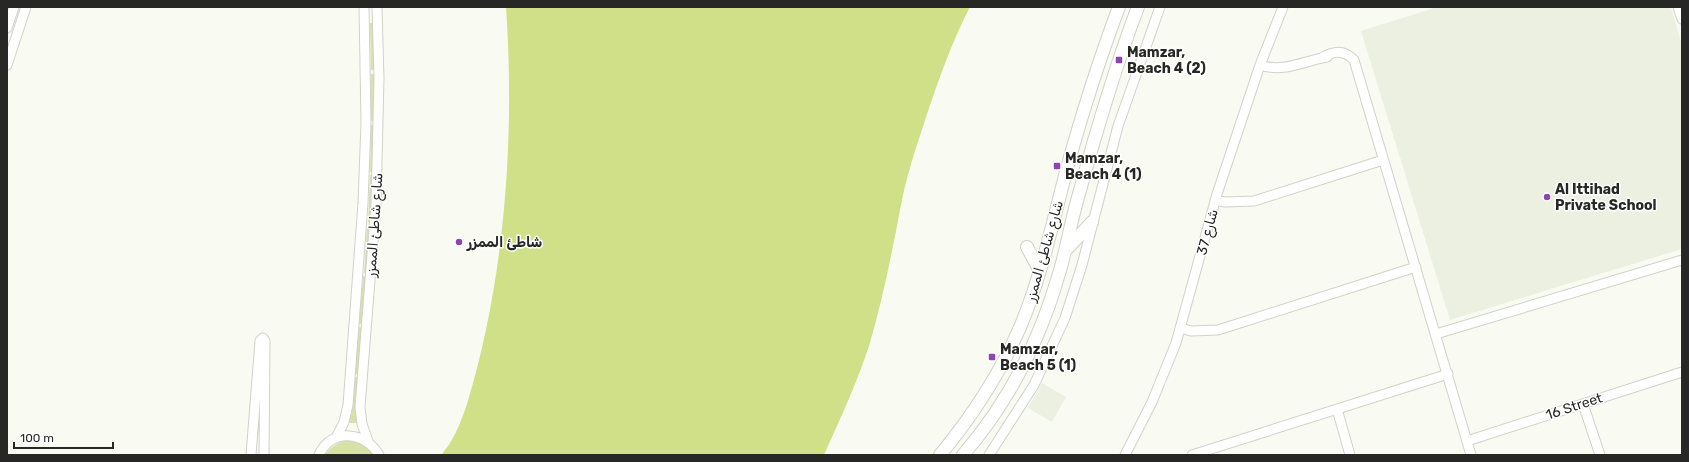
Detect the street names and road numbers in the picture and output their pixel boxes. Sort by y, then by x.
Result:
street label: شارع شاطئ الممزر [362,172,389,279]
street label: شارع شاطئ الممزر [1022,199,1069,305]
street label: شارع 37 [1193,207,1224,258]
street label: 16 Street [1544,389,1605,424]

